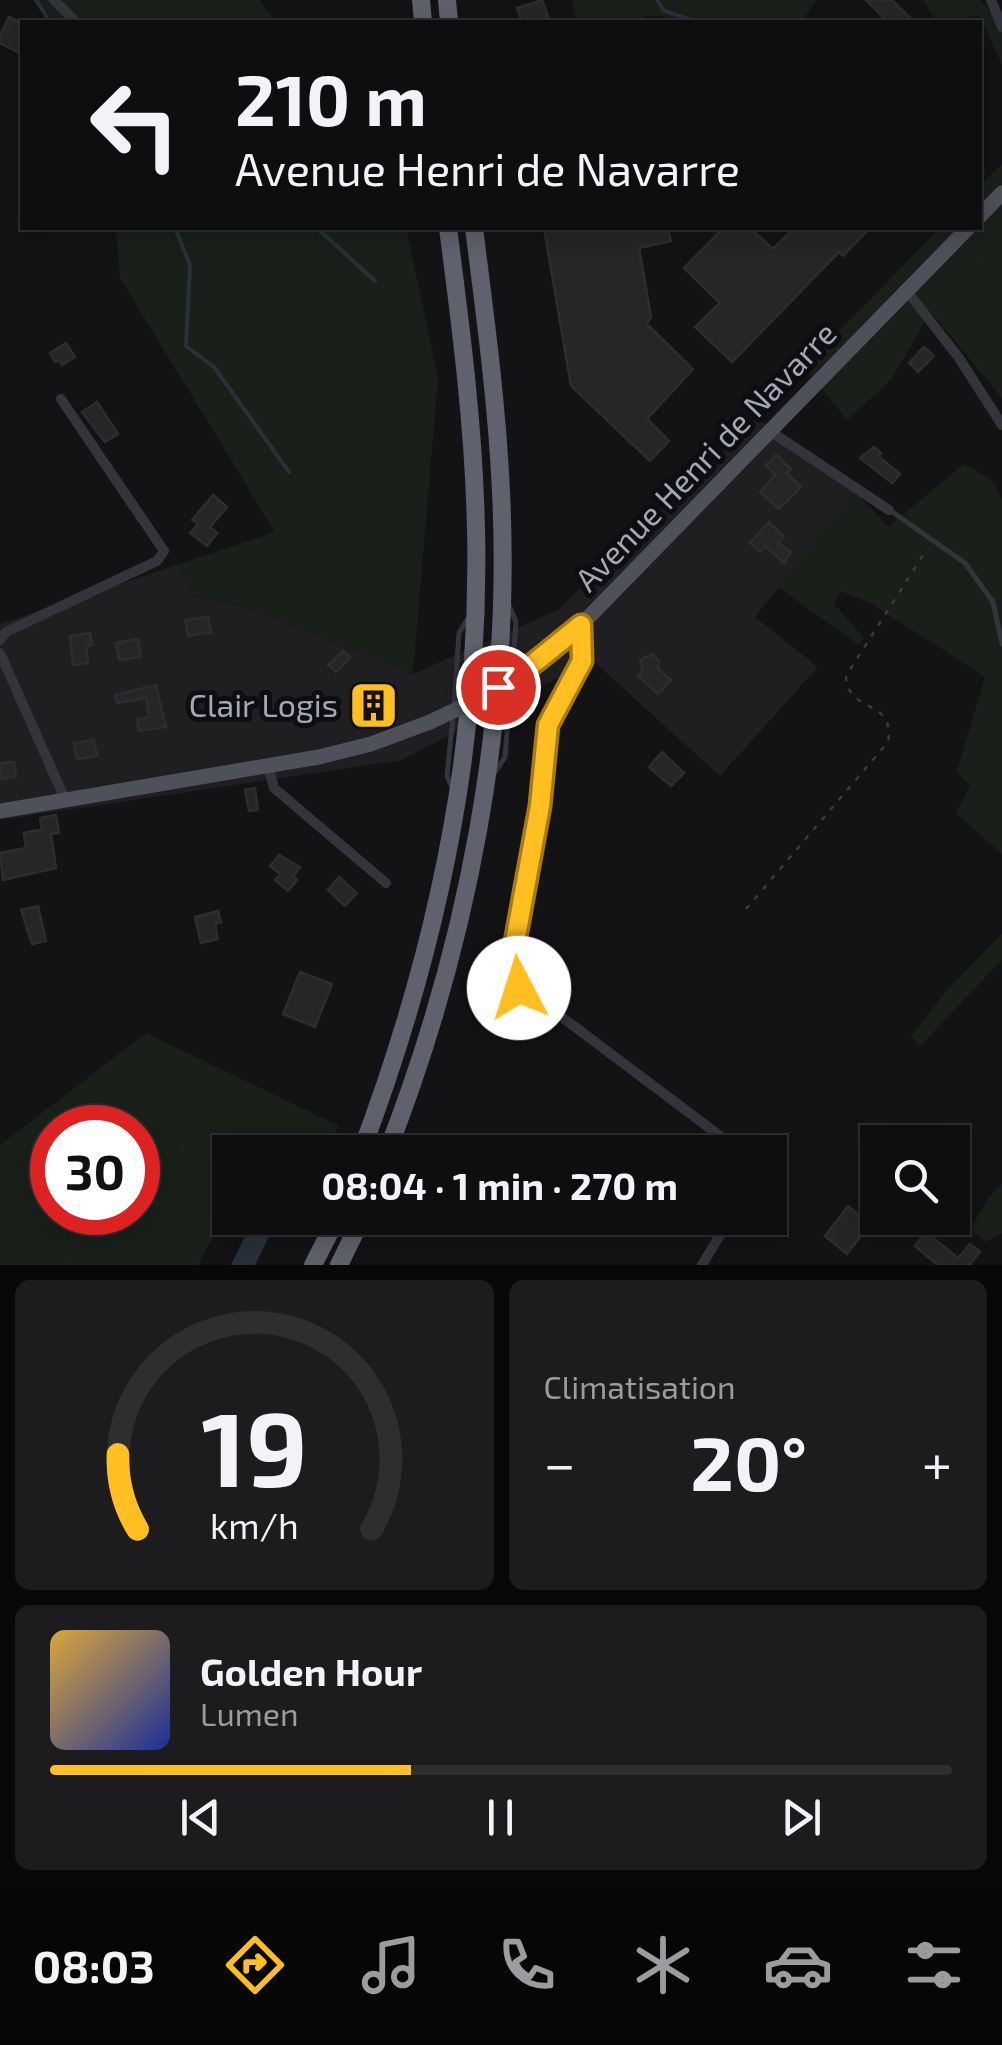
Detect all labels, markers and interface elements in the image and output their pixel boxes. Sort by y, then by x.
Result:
text: 210 m [235,56,427,140]
icon: left [70,60,200,190]
text: Avenue Henri de Navarre [235,141,740,195]
street label: Avenue Henri de Navarre [566,313,843,598]
pin [456,645,541,730]
icon: arrive [471,660,526,715]
building icon: Clair Logis [347,680,399,732]
place label: Clair Logis [189,685,338,723]
position arrow [467,936,571,1040]
speed limit sign: 30 [30,1105,160,1235]
map controls [860,1125,970,1235]
button: search [860,1125,970,1235]
text: 08:04 · 1 min · 270 m [321,1162,678,1208]
text: Climatisation [544,1367,736,1405]
text: 19 [201,1383,307,1508]
text: 20° [690,1416,807,1506]
text: − [544,1429,576,1495]
text: + [922,1429,952,1495]
text: km/h [210,1503,299,1546]
text: Golden Hour [200,1648,422,1694]
text: Lumen [200,1694,299,1732]
icon: previous [173,1790,228,1845]
icon: pause [473,1790,528,1845]
icon: next [774,1790,829,1845]
icon: directions [220,1930,290,2000]
icon: music [356,1930,426,2000]
icon: phone [492,1930,562,2000]
icon: climate [628,1930,698,2000]
icon: car [763,1930,833,2000]
icon: filters [899,1930,969,2000]
text: 08:03 [33,1938,155,1992]

